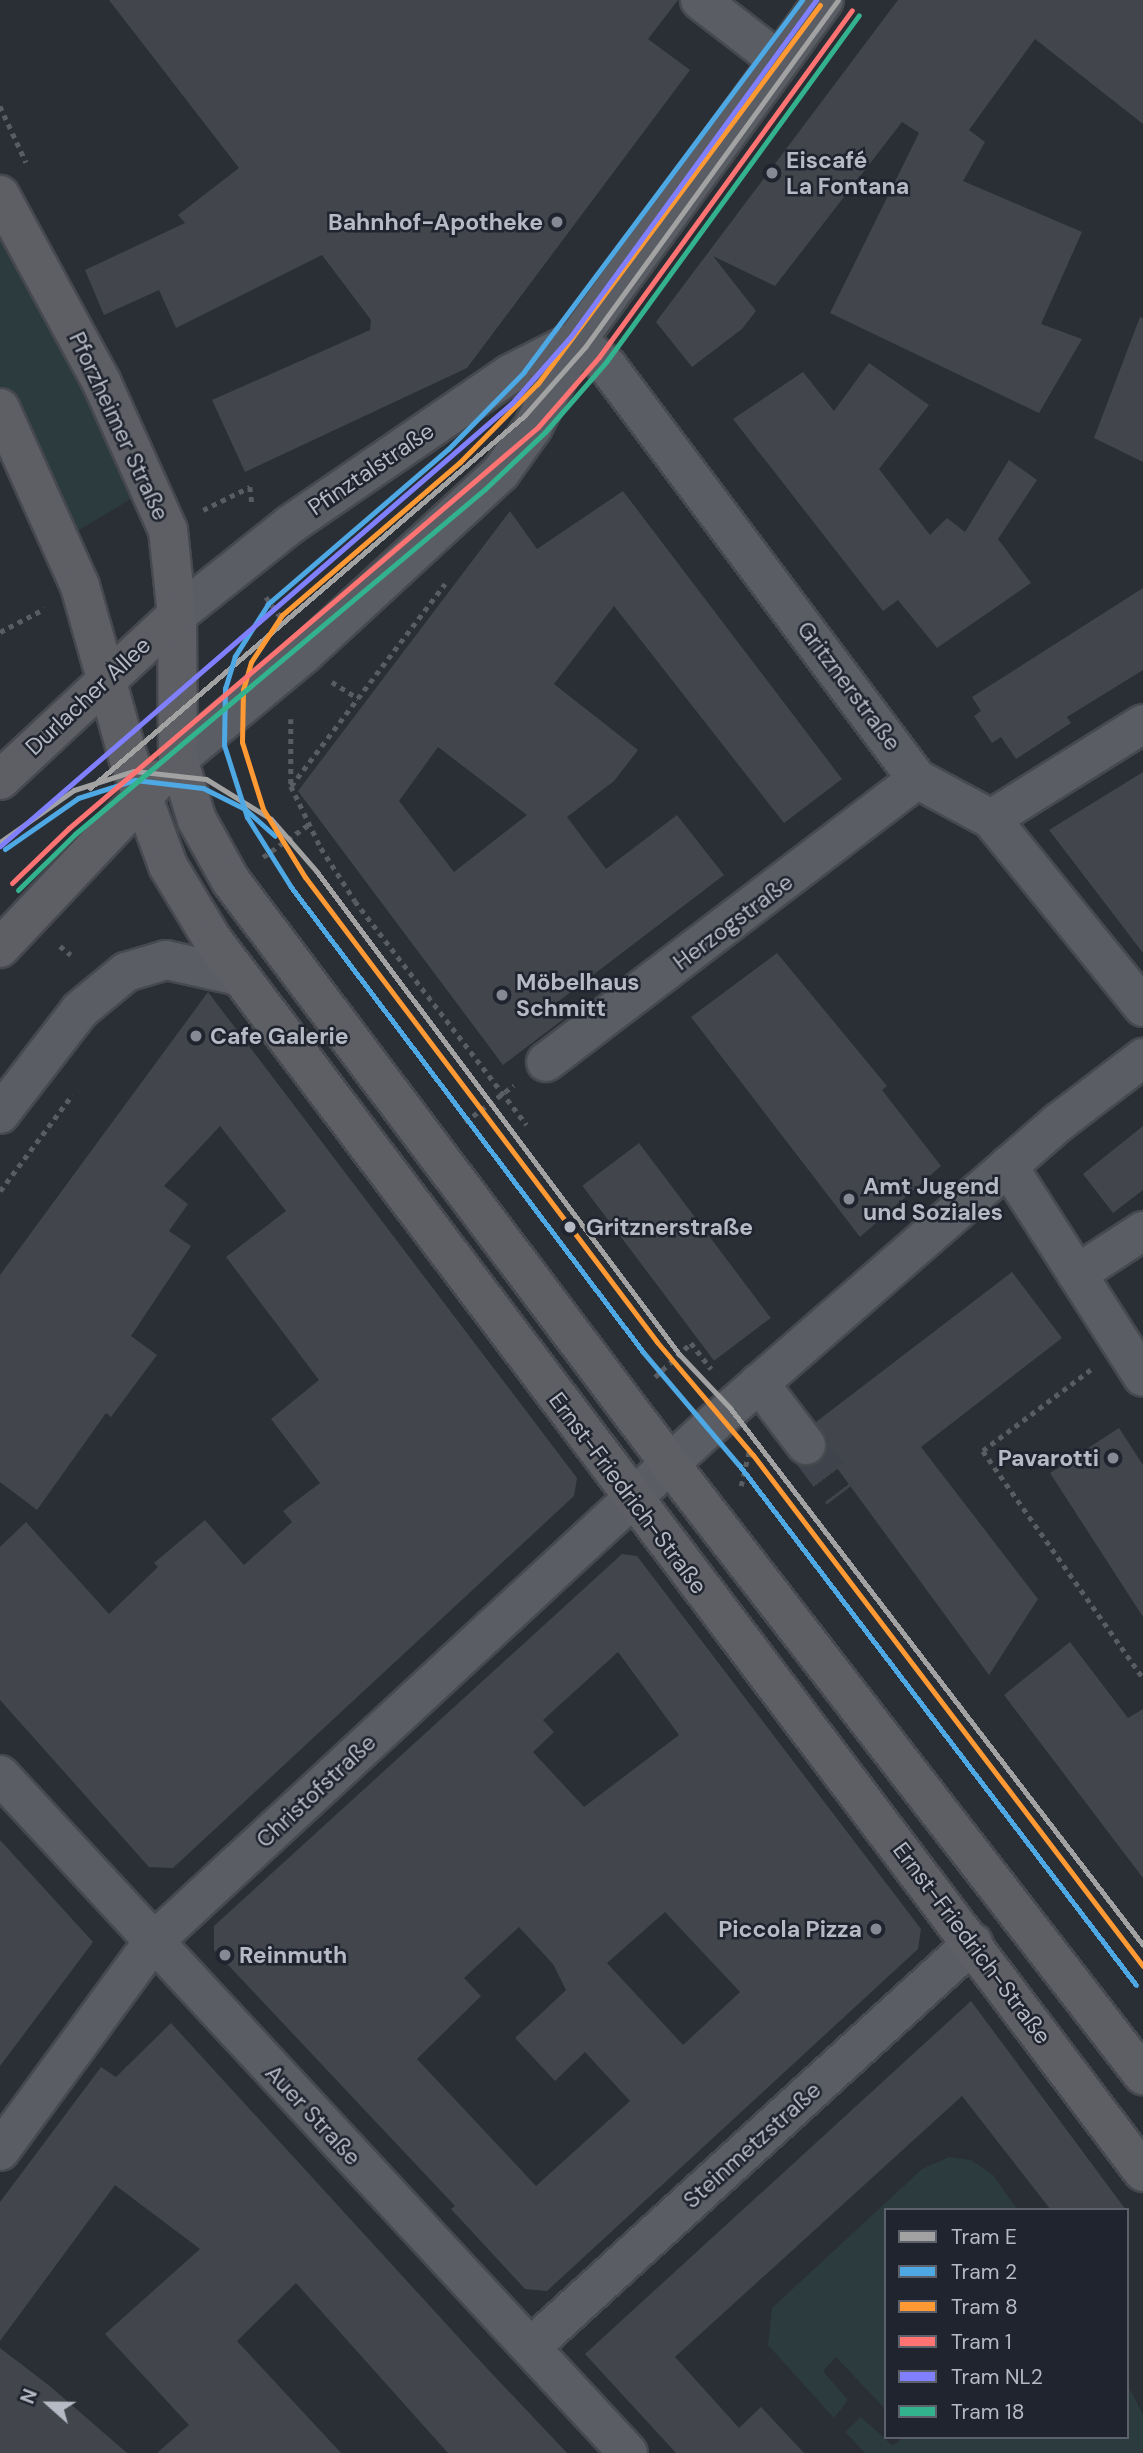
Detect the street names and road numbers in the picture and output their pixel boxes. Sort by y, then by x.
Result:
street label: Pforzheimer Straße [63,327,175,525]
street label: Pfinztalstraße [303,417,439,521]
street label: Gritznerstraße [791,616,907,756]
street label: Durlacher Allee [20,631,156,761]
street label: Herzogstraße [668,868,798,976]
street label: Ernst-Friedrich-Straße [543,1387,713,1599]
street label: Christofstraße [250,1729,382,1853]
street label: Ernst-Friedrich-Straße [887,1837,1057,2049]
street label: Auer Straße [260,2059,366,2171]
street label: Steinmetzstraße [678,2076,826,2214]

